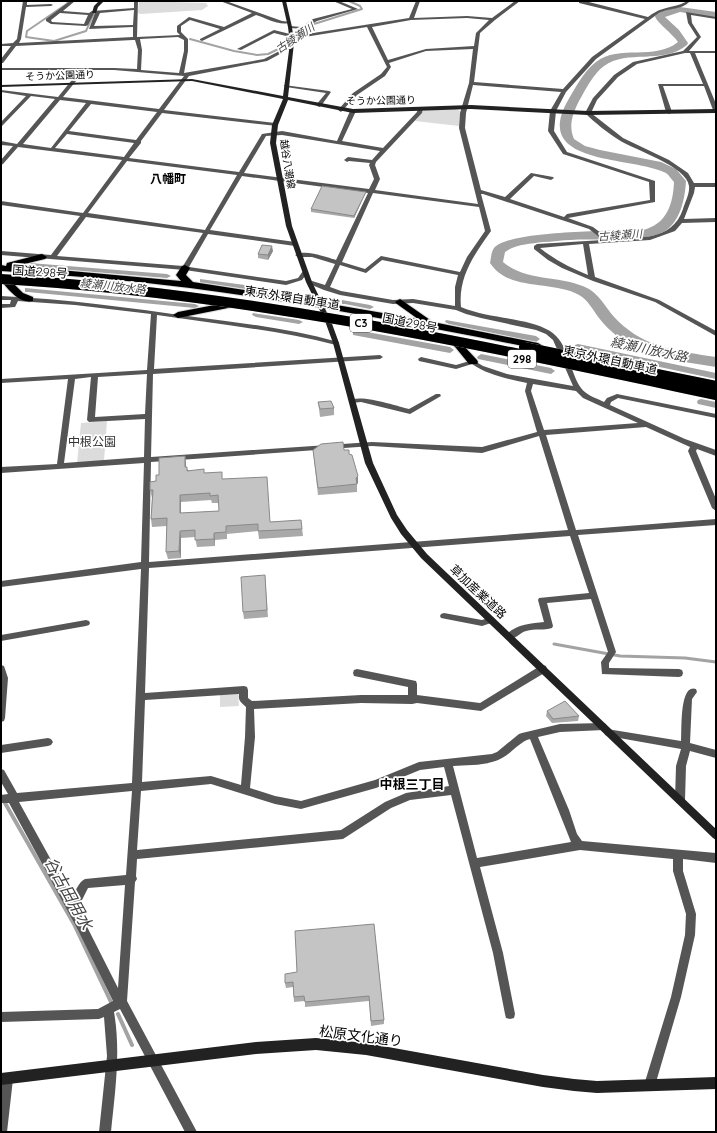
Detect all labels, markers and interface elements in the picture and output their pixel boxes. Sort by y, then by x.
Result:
water label: 古綾瀬川 [273,19,318,56]
street label: そうか公園通り [25,68,95,83]
street label: そうか公園通り [346,93,416,108]
street label: 越谷八潮線 [277,138,298,190]
district label: 八幡町 [150,171,186,186]
water label: 古綾瀬川 [598,226,643,244]
street label: 国道298号 [12,262,68,281]
water label: 綾瀬川放水路 [79,276,148,297]
street label: 東京外環自動車道 [243,283,341,312]
street label: 国道298号 [381,310,439,335]
road number: C3 [350,314,372,332]
water label: 綾瀬川放水路 [609,333,690,365]
street label: 東京外環自動車道 [562,342,659,377]
road number: 298 [508,350,536,368]
park label: 中根公園 [68,434,116,449]
street label: 草加産業道路 [447,562,510,622]
district label: 中根三丁目 [379,776,445,792]
water label: 谷古田用水 [41,853,98,935]
street label: 松原文化通り [318,1022,404,1050]

